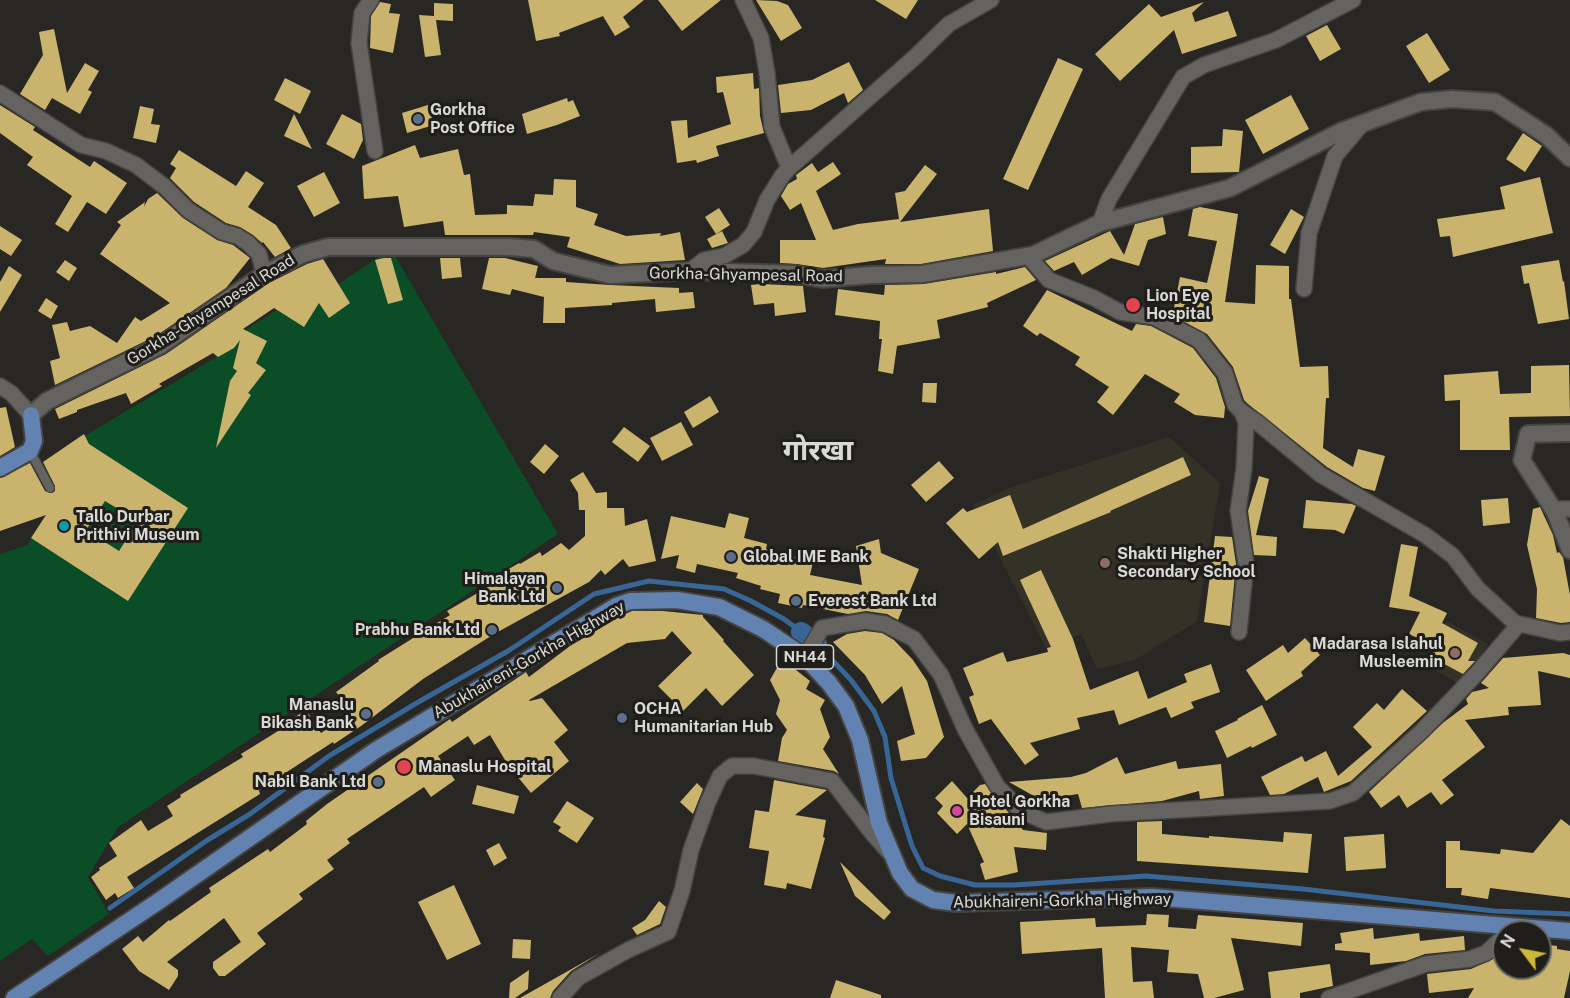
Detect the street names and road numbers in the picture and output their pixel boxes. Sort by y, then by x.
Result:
street label: Gorkha-Ghyampesal Road [124,250,298,370]
street label: Gorkha-Ghyampesal Road [649,264,843,286]
street label: Abukhaireni-Gorkha Highway [430,597,628,723]
road number: NH44 [776,645,834,669]
street label: Abukhaireni-Gorkha Highway [953,889,1171,913]

